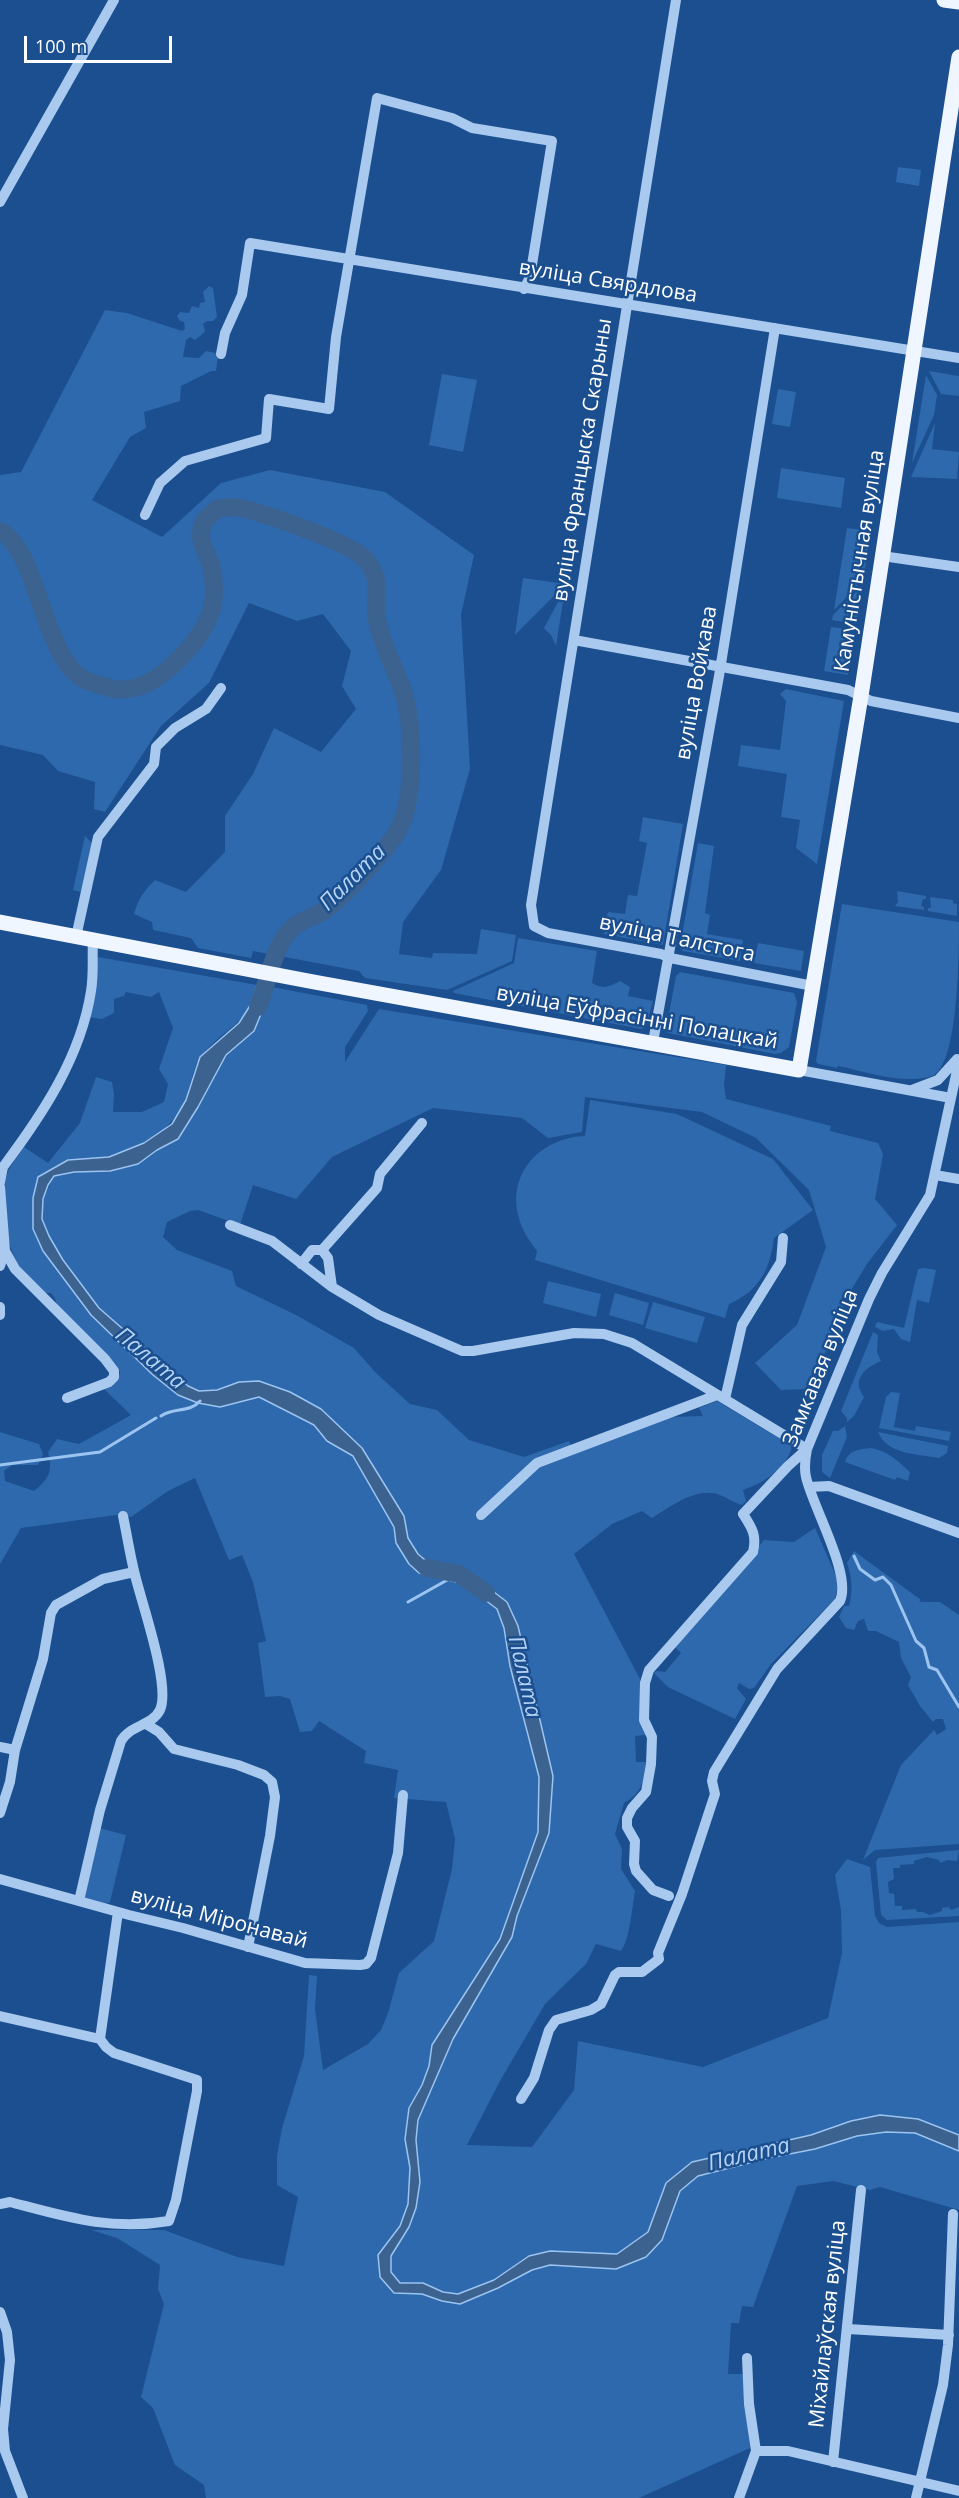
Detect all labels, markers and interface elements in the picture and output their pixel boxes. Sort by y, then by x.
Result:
scale bar [27,24,176,62]
text: 100 m [35,34,87,58]
street label: вуліца Свярдлова [517,255,699,309]
street label: вуліца Францыска Скарыны [548,317,618,603]
street label: Камуністычная вуліца [830,448,890,674]
street label: вуліца Войкава [671,604,723,762]
water label: Палата [314,839,392,917]
street label: вуліца Талстога [597,910,757,968]
street label: вуліца Еўфрасінні Полацкай [494,981,780,1055]
street label: Замкавая вуліца [778,1286,864,1450]
water label: Палата [110,1322,190,1396]
water label: Палата [502,1633,546,1721]
street label: вуліца Міронавай [128,1883,310,1955]
water label: Палата [705,2133,793,2177]
street label: Міхайлаўская вуліца [805,2219,851,2429]

